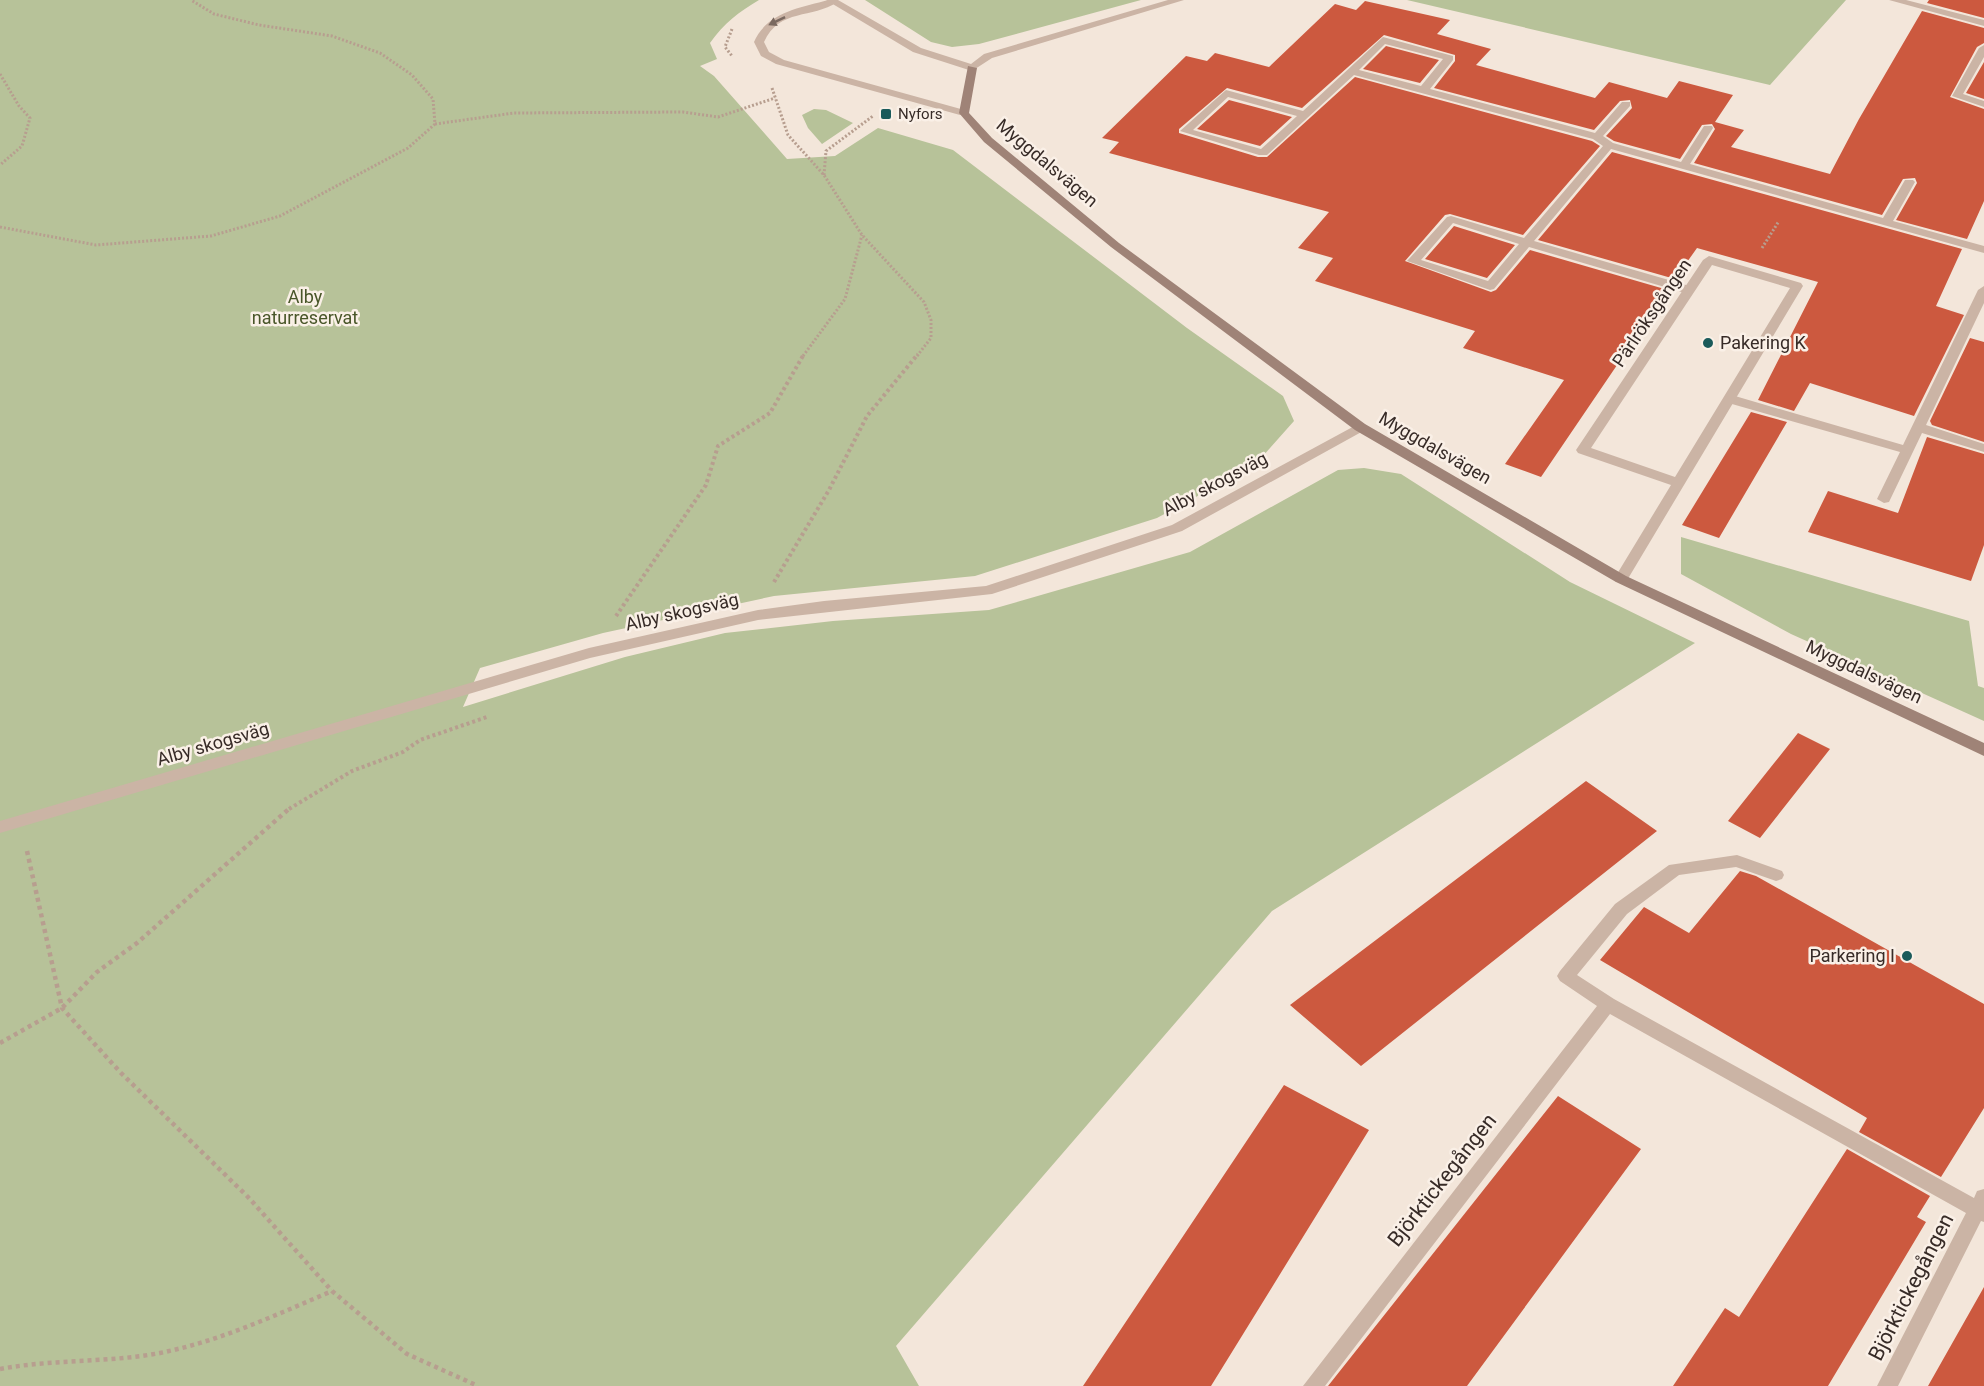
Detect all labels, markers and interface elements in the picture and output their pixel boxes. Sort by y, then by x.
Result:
one-way arrow [768,17,785,26]
place label: Nyfors [898,105,943,123]
marker: Nyfors [879,107,893,121]
street label: Myggdalsvägen [992,114,1102,211]
street label: Pärlröksgången [1608,255,1695,371]
park label: Alby naturreservat [252,286,358,328]
place label: Pakering K [1720,332,1807,353]
marker: Pakering K [1701,336,1715,350]
street label: Myggdalsvägen [1375,407,1495,488]
street label: Alby skogsväg [1159,447,1271,520]
street label: Alby skogsväg [623,588,741,635]
street label: Myggdalsvägen [1803,635,1926,708]
street label: Alby skogsväg [154,717,271,770]
place label: Parkering I [1809,945,1895,966]
marker: Parkering I [1900,949,1914,963]
street label: Björktickegången [1383,1109,1501,1251]
street label: Björktickegången [1864,1209,1958,1365]

